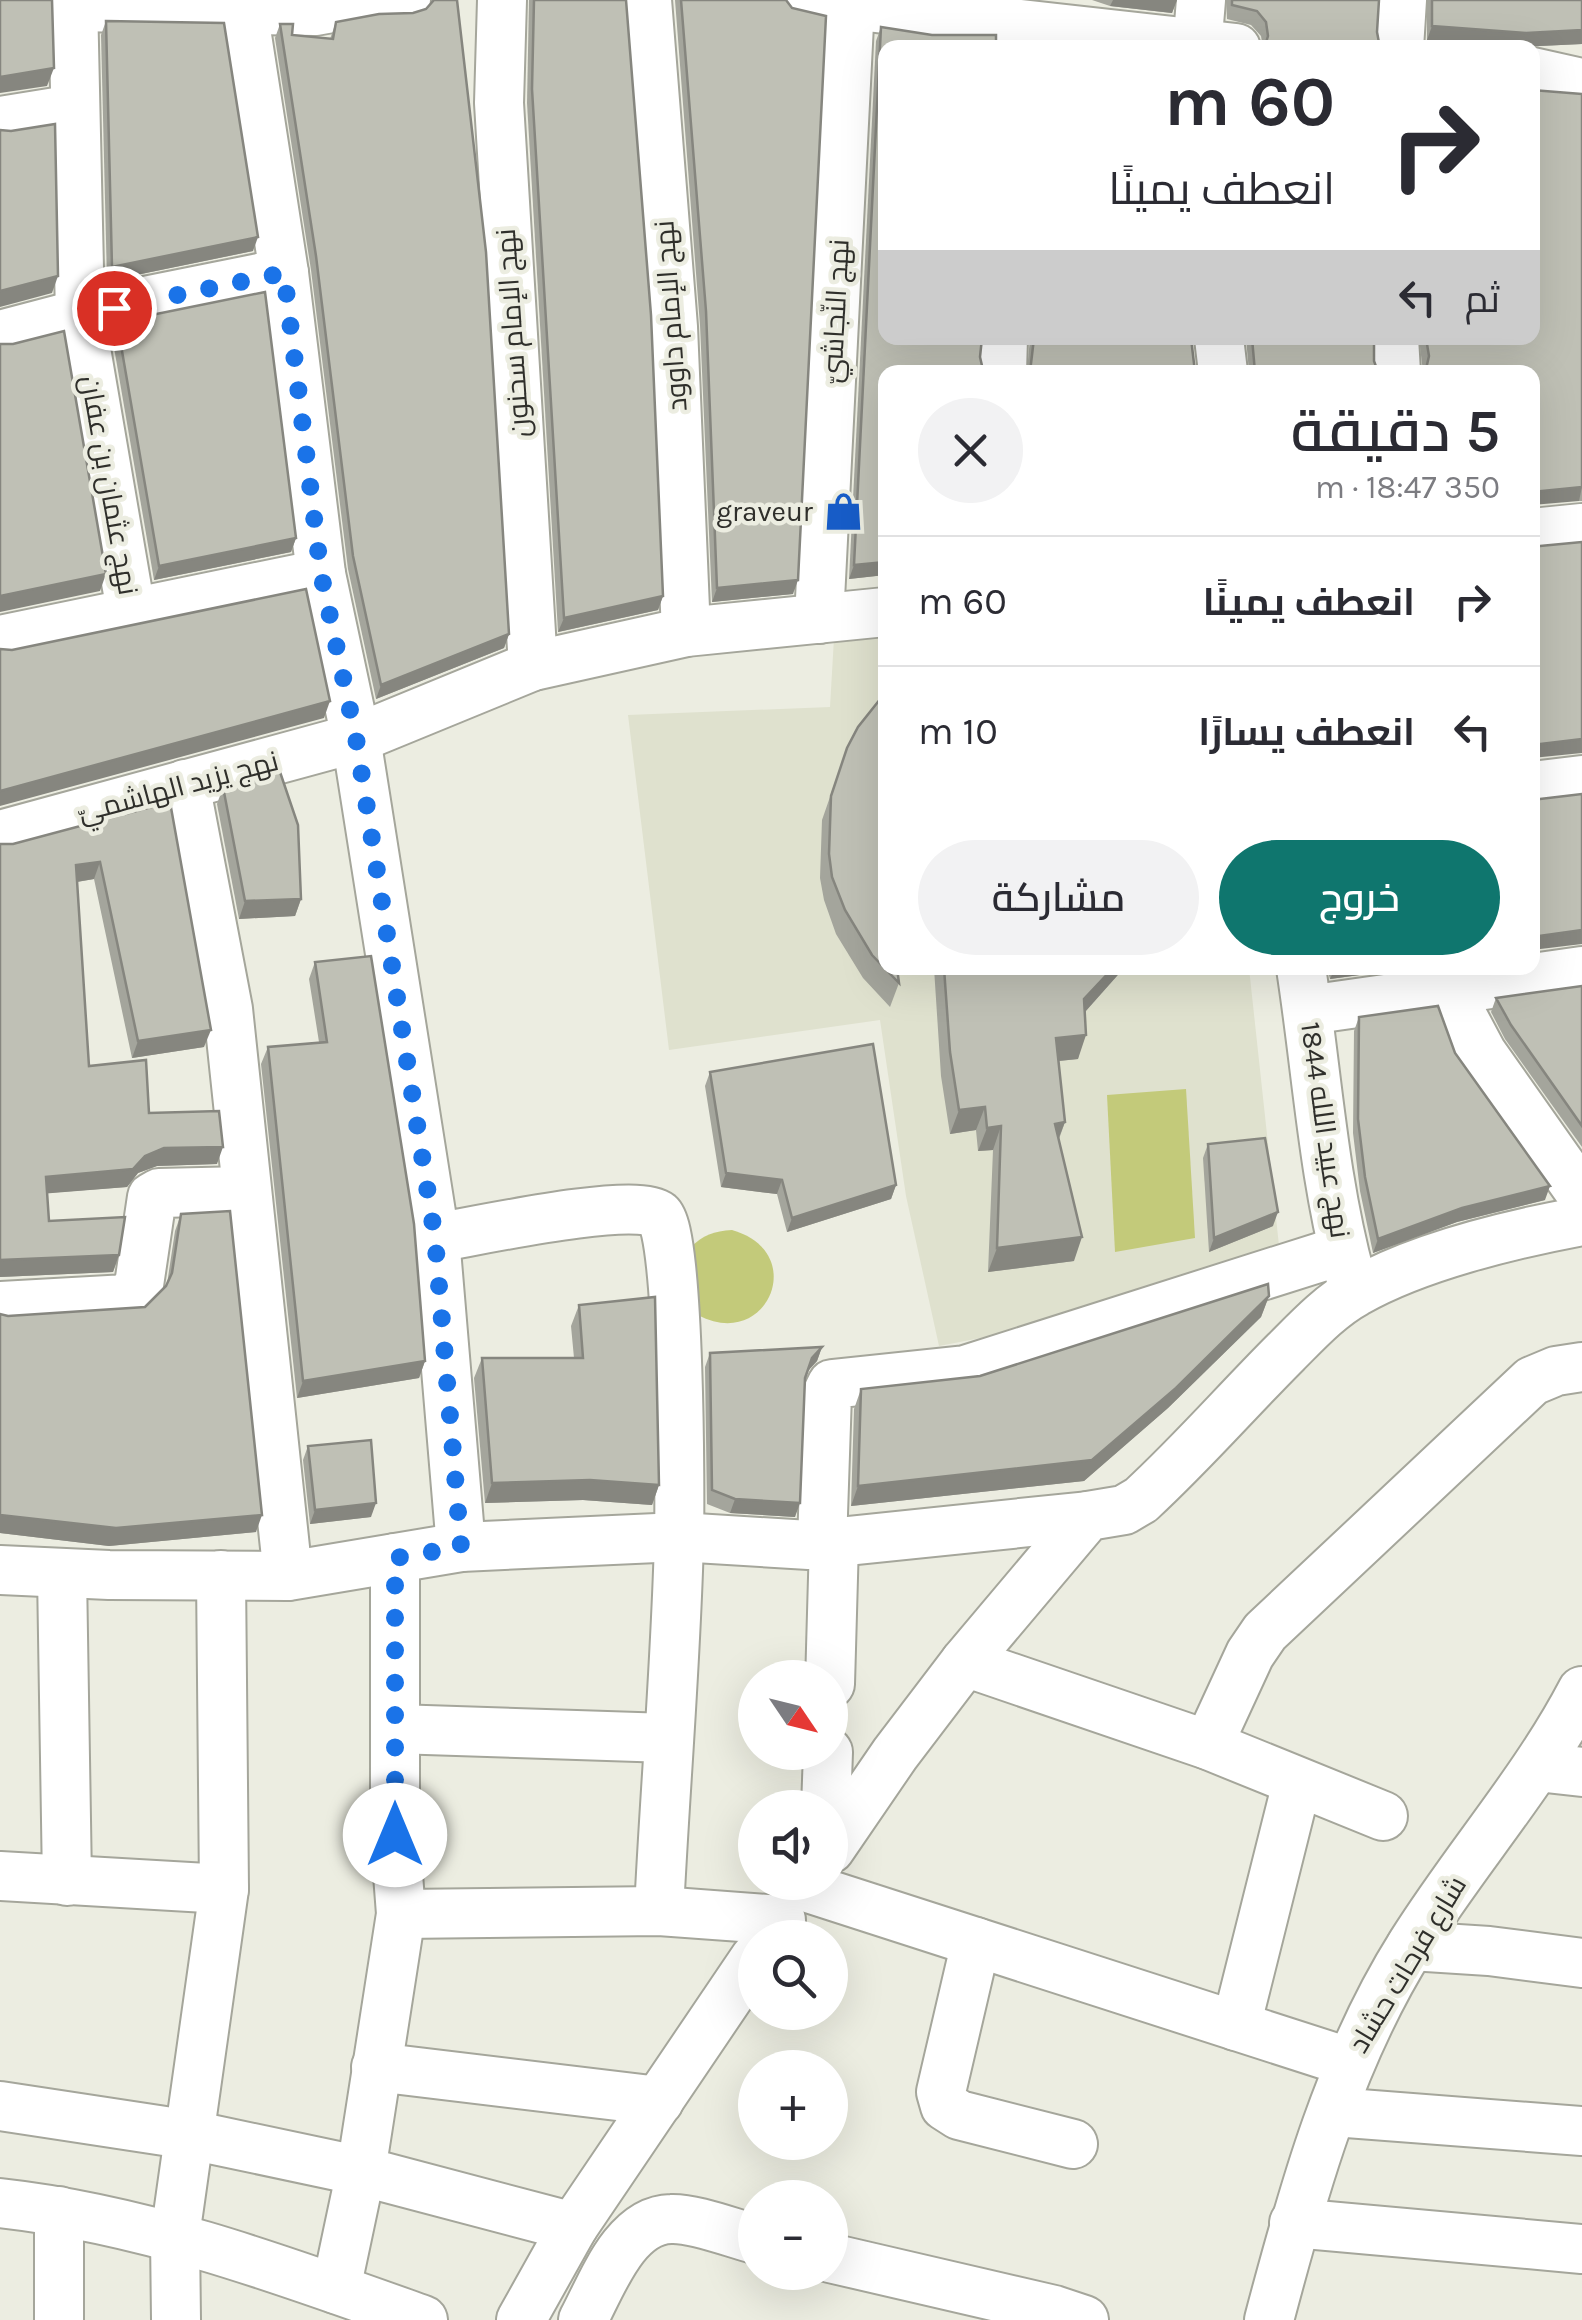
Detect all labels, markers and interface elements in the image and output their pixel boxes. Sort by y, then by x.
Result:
text: 60 m [1164,61,1335,143]
icon: right [1370,80,1500,210]
text: انعطف يمينًا [1108,163,1335,215]
street label: نهج الإمام داوود [647,219,697,413]
street label: نهج الإمام سحنون [489,227,539,439]
street label: نهج النّجاشيّ [815,238,860,385]
pin [72,266,157,351]
icon: left [1390,270,1445,325]
text: ثم [1465,277,1500,322]
icon: arrive [87,281,142,336]
street label: نهج عثمان بن عفان [72,373,145,598]
text: 5 دقيقة [1291,396,1500,466]
button: close [918,398,1023,503]
text: 350 m · 18:47 [1315,469,1500,506]
shop icon: graveur [822,490,864,532]
place label: graveur [716,495,814,528]
icon: right [1445,574,1500,629]
text: 60 m [918,579,1007,624]
text: انعطف يمينًا [1203,580,1415,625]
icon: left [1445,704,1500,759]
text: 10 m [918,709,998,754]
text: انعطف يسارًا [1198,710,1415,755]
street label: نهج يزيد الهاشميّ [73,744,283,834]
button: مشاركة [918,840,1199,955]
button: خروج [1219,840,1500,955]
street label: نهج عبيد اللله 1844 [1292,1020,1357,1241]
north arrow [738,1660,848,1770]
map controls [738,1660,848,2290]
position arrow [343,1783,447,1887]
button: sound [738,1790,848,1900]
street label: شارع فرحات حشاد [1342,1870,1475,2060]
button: search [738,1920,848,2030]
button: + [738,2050,848,2160]
button: − [738,2180,848,2290]

